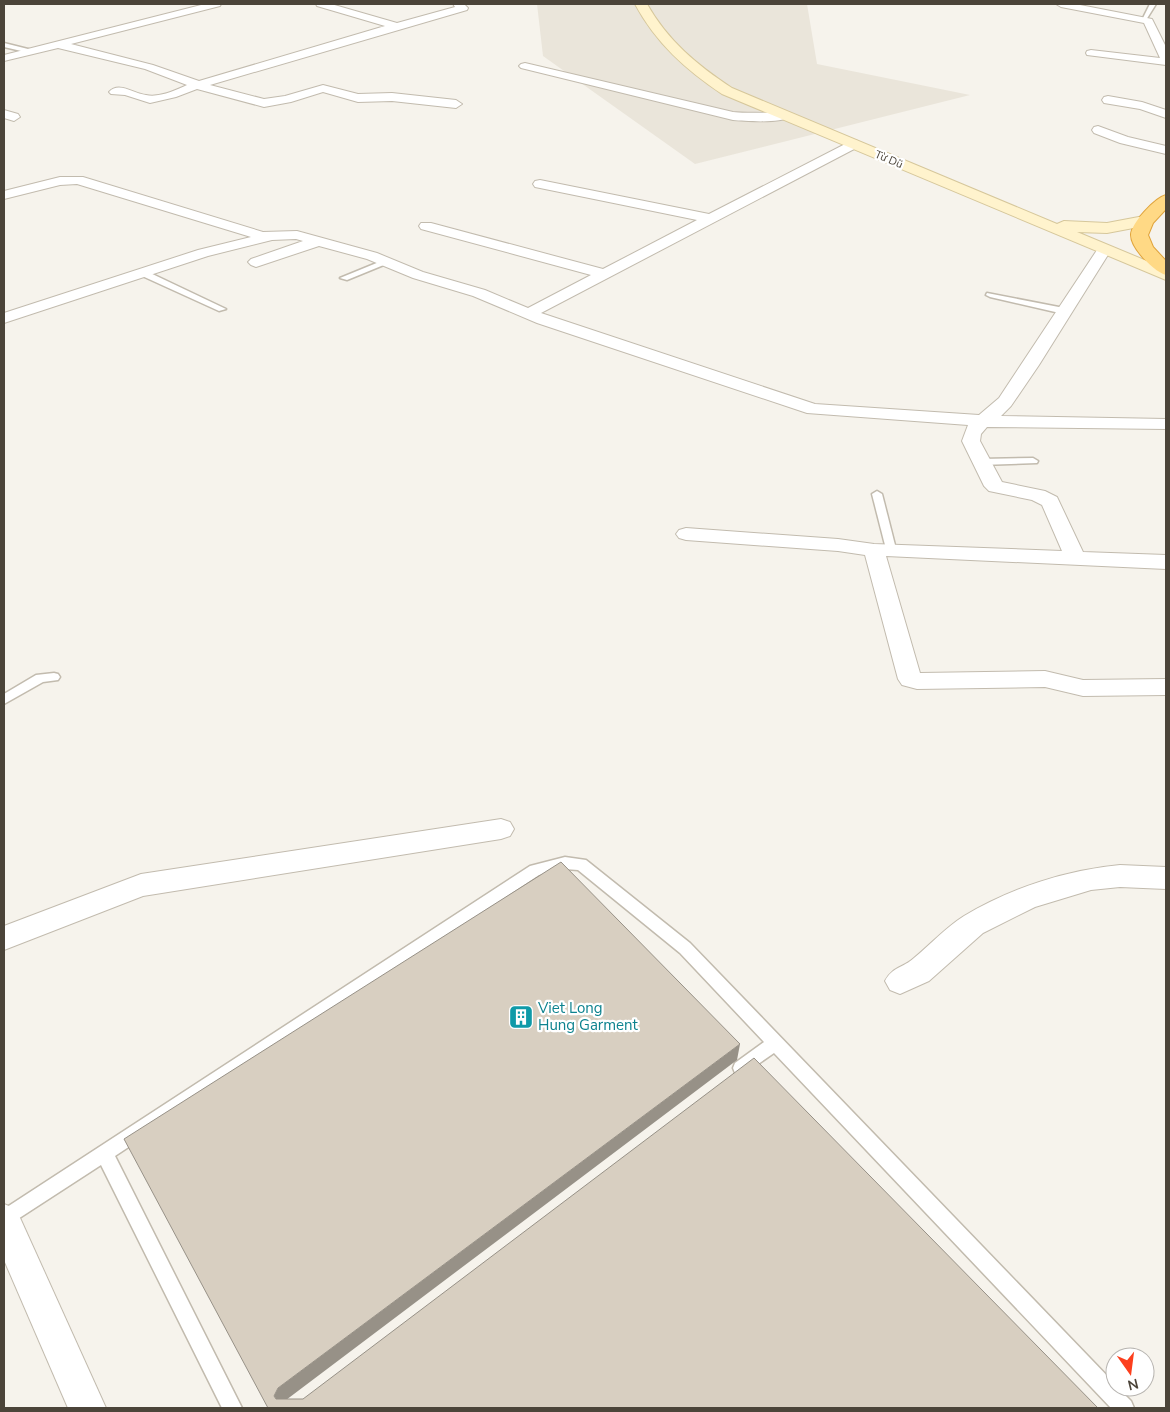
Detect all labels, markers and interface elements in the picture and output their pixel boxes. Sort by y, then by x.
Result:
street label: Từ Dũ [872,147,905,172]
place label: Viet Long Hung Garment [537,998,639,1035]
building icon: Viet Long Hung Garment [508,1004,534,1030]
north arrow [1105,1347,1155,1397]
text: N [1126,1374,1140,1395]

